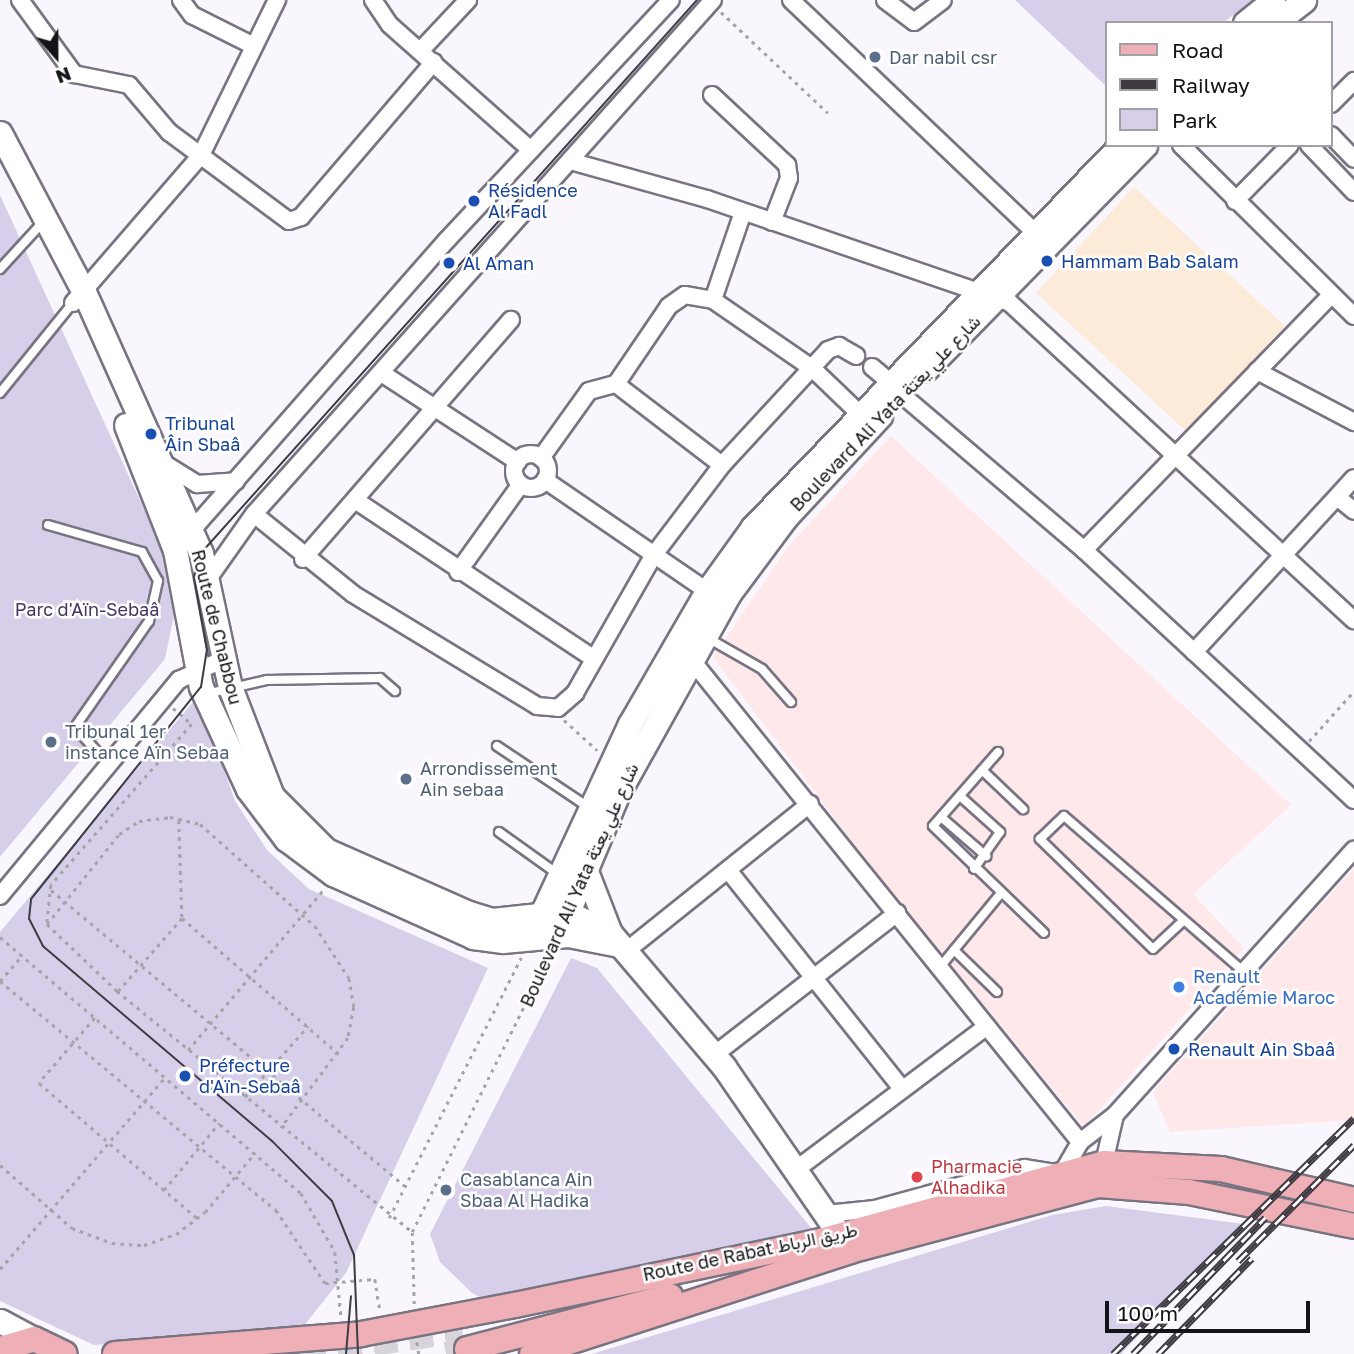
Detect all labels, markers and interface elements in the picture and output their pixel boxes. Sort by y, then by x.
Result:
north arrow [21,21,91,91]
legend [1106,21,1333,147]
text: Road [1172,37,1223,63]
place label: Dar nabil csr [889,46,997,68]
marker: Dar nabil csr [867,49,883,65]
text: N [53,63,75,89]
text: Railway [1172,72,1250,98]
text: Park [1172,107,1217,133]
place label: Résidence Al Fadl [488,180,578,222]
marker: Résidence Al Fadl [466,193,482,209]
place label: Hammam Bab Salam [1061,250,1239,272]
place label: Al Aman [463,252,534,274]
marker: Hammam Bab Salam [1039,253,1055,269]
marker: Al Aman [441,255,457,271]
street label: Boulevard Ali Yata شارع علي يعتة [785,310,985,516]
place label: Tribunal Âin Sbaâ [165,413,240,456]
marker: Tribunal Âin Sbaâ [143,426,159,442]
street label: Route de Chabbou [187,547,247,707]
park label: Parc d'Aïn-Sebaâ [15,598,159,620]
place label: Tribunal 1er instance Aïn Sebaa [65,721,229,764]
marker: Tribunal 1er instance Aïn Sebaa [43,734,59,750]
place label: Arrondissement Ain sebaa [420,758,558,800]
street label: Boulevard Ali Yata شارع علي يعتة [515,760,643,1010]
marker: Arrondissement Ain sebaa [398,771,414,787]
place label: Renault Académie Maroc [1193,966,1335,1009]
marker: Renault Académie Maroc [1171,979,1187,995]
place label: Renault Ain Sbaâ [1188,1038,1335,1060]
marker: Renault Ain Sbaâ [1166,1041,1182,1057]
place label: Préfecture d'Aïn-Sebaâ [199,1055,301,1098]
marker: Préfecture d'Aïn-Sebaâ [177,1068,193,1084]
place label: Pharmacie Alhadika [931,1156,1022,1198]
place label: Casablanca Ain Sbaa Al Hadika [460,1169,593,1212]
marker: Pharmacie Alhadika [909,1169,925,1185]
marker: Casablanca Ain Sbaa Al Hadika [438,1182,454,1198]
street label: Route de Rabat طريق الرباط [641,1219,859,1285]
scale bar [1109,1288,1314,1332]
text: 100 m [1118,1300,1178,1326]

